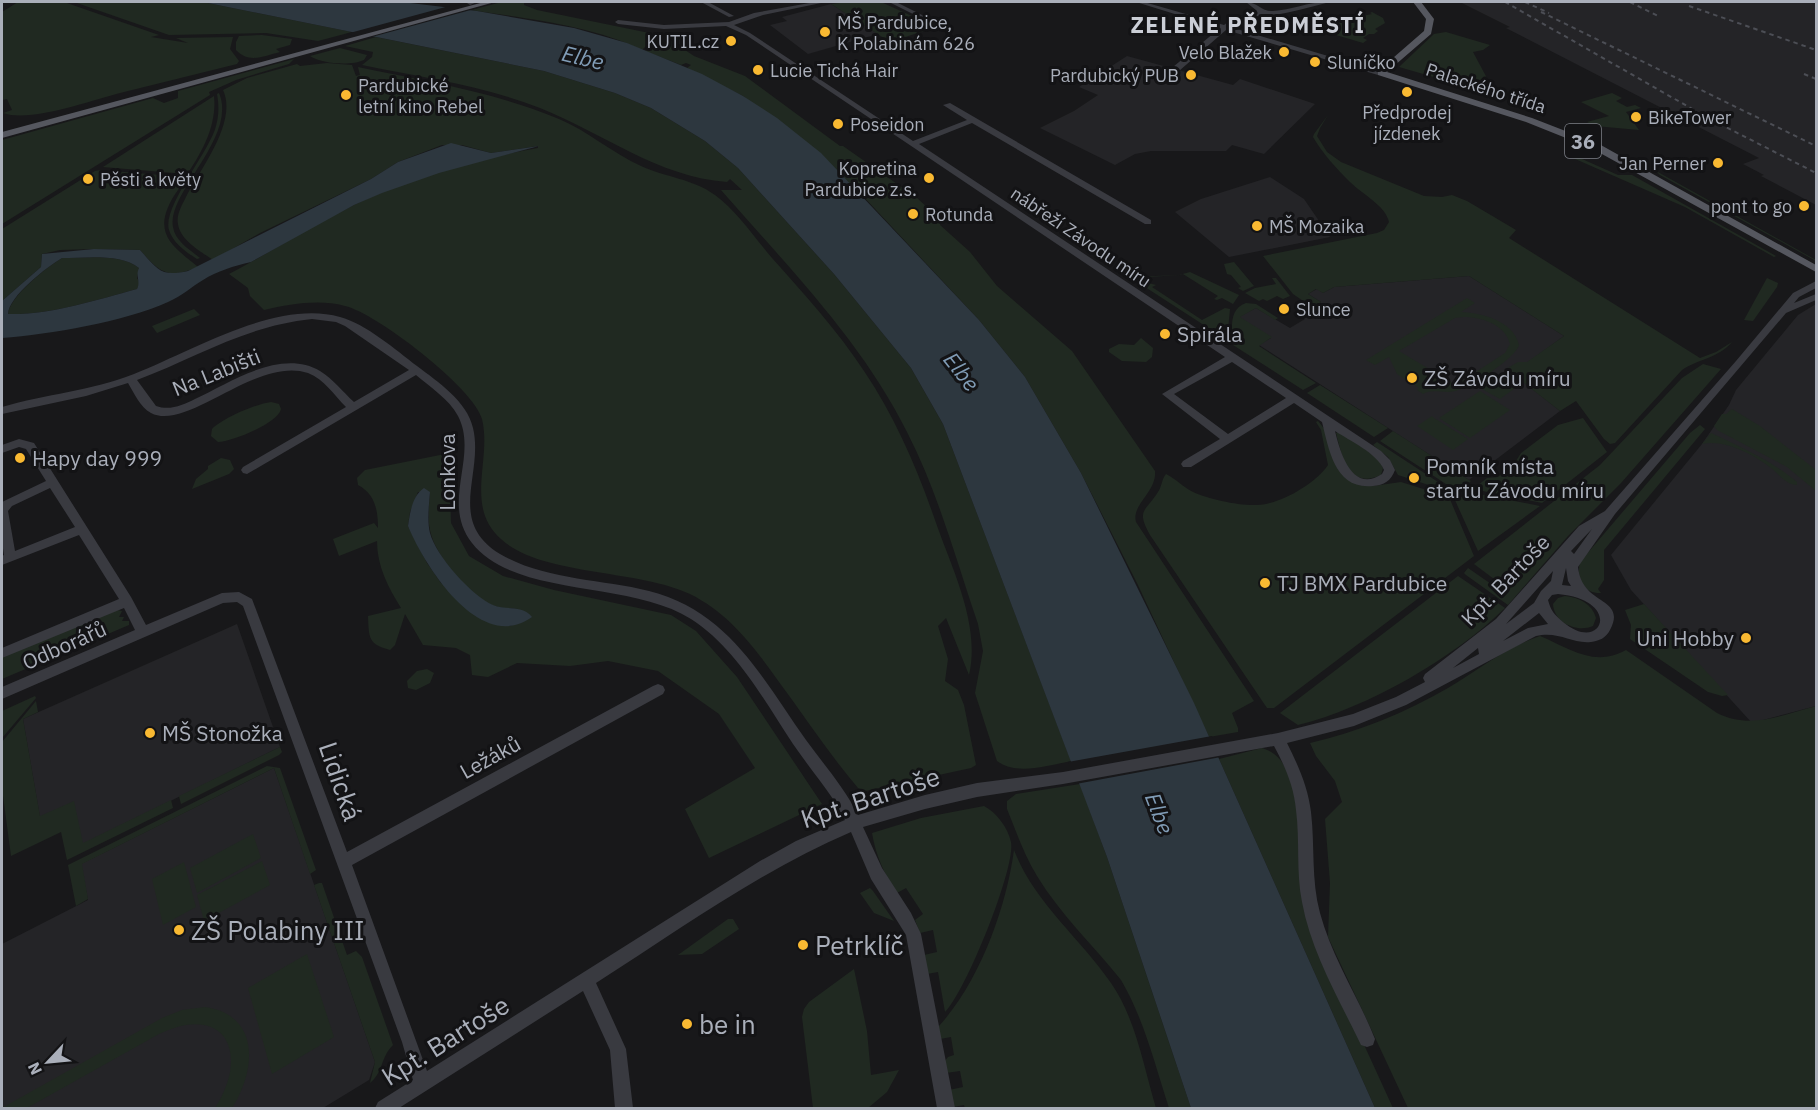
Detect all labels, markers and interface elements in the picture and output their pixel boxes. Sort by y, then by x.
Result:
place label: MŠ Pardubice, K Polabinám 626 [837,10,975,55]
district label: ZELENÉ PŘEDMĚSTÍ [1130,10,1366,39]
marker: MŠ Pardubice, K Polabinám 626 [818,25,832,39]
place label: KUTIL.cz [646,30,719,53]
marker: KUTIL.cz [724,34,738,48]
water label: Elbe [559,38,607,76]
place label: Velo Blažek [1179,41,1272,64]
marker: Velo Blažek [1277,45,1291,59]
place label: Sluníčko [1327,51,1396,74]
marker: Sluníčko [1308,55,1322,69]
street label: Palackého třída [1423,58,1549,118]
place label: Lucie Tichá Hair [770,59,899,82]
marker: Lucie Tichá Hair [751,63,765,77]
place label: Pardubický PUB [1050,64,1179,87]
marker: Pardubický PUB [1184,68,1198,82]
place label: Pardubické letní kino Rebel [358,74,483,118]
marker: Předprodej jízdenek [1400,85,1414,99]
marker: Pardubické letní kino Rebel [339,88,353,102]
place label: Předprodej jízdenek [1362,101,1452,145]
place label: BikeTower [1648,106,1732,129]
marker: BikeTower [1629,110,1643,124]
place label: Poseidon [850,113,925,136]
marker: Poseidon [831,117,845,131]
road number: 36 [1565,124,1601,158]
place label: Jan Perner [1619,152,1706,175]
marker: Jan Perner [1711,156,1725,170]
place label: Kopretina Pardubice z.s. [804,157,917,201]
place label: Pěsti a květy [100,168,201,191]
marker: Kopretina Pardubice z.s. [922,171,936,185]
marker: Pěsti a květy [81,172,95,186]
street label: nábřeží Závodu míru [1006,182,1156,292]
place label: pont to go [1711,195,1792,218]
marker: pont to go [1797,199,1811,213]
place label: Rotunda [925,203,994,226]
marker: Rotunda [906,207,920,221]
place label: MŠ Mozaika [1269,214,1365,238]
marker: MŠ Mozaika [1250,219,1264,233]
place label: Slunce [1296,298,1351,321]
marker: Slunce [1277,302,1291,316]
place label: Spirála [1177,320,1242,348]
marker: Spirála [1158,327,1172,341]
street label: Na Labišti [168,342,264,402]
water label: Elbe [938,345,986,397]
place label: ZŠ Závodu míru [1424,364,1571,392]
marker: ZŠ Závodu míru [1405,371,1419,385]
street label: Lonkova [433,433,461,511]
place label: Hapy day 999 [32,444,162,472]
marker: Hapy day 999 [13,451,27,465]
place label: Pomník místa startu Závodu míru [1426,452,1604,504]
marker: Pomník místa startu Závodu míru [1407,471,1421,485]
street label: Kpt. Bartoše [1454,528,1556,632]
place label: TJ BMX Pardubice [1277,569,1447,597]
marker: TJ BMX Pardubice [1258,576,1272,590]
street label: Odborářů [17,614,111,676]
place label: Uni Hobby [1636,624,1735,652]
marker: Uni Hobby [1739,631,1753,645]
place label: MŠ Stonožka [162,719,283,747]
marker: MŠ Stonožka [143,726,157,740]
street label: Ležáků [455,729,525,785]
street label: Lidická [312,737,370,825]
street label: Kpt. Bartoše [796,759,944,835]
water label: Elbe [1139,788,1181,838]
place label: ZŠ Polabiny III [191,913,365,947]
marker: ZŠ Polabiny III [172,923,186,937]
place label: Petrklíč [815,928,904,962]
marker: Petrklíč [796,938,810,952]
street label: Kpt. Bartoše [375,987,515,1093]
place label: be in [699,1007,756,1041]
marker: be in [680,1017,694,1031]
north arrow [18,1032,78,1092]
text: N [23,1059,46,1078]

